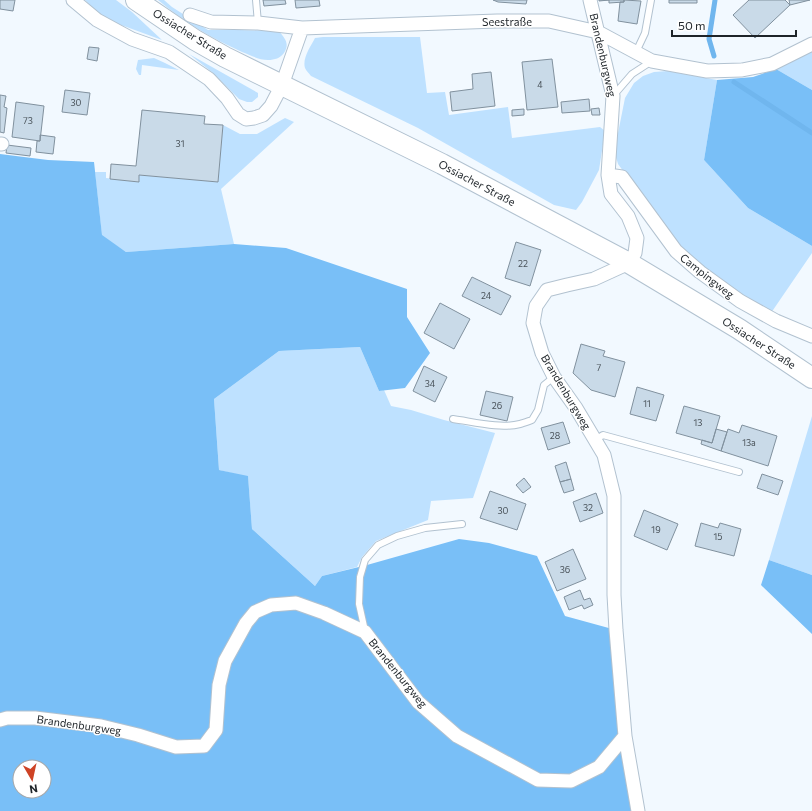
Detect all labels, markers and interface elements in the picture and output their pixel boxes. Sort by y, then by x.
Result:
street label: Ossiacher Straße [151,6,230,62]
street label: Brandenburgweg [588,12,619,98]
scale bar [672,12,796,38]
street label: Seestraße [482,15,532,28]
text: 50 m [678,18,706,32]
house number: 4 [537,79,543,90]
house number: 30 [70,97,82,108]
house number: 73 [23,115,33,126]
house number: 31 [176,138,184,149]
street label: Ossiacher Straße [437,157,518,208]
street label: Campingweg [678,251,737,301]
house number: 22 [518,258,528,269]
house number: 24 [481,290,492,301]
street label: Ossiacher Straße [720,314,799,371]
street label: Brandenburgweg [539,352,594,432]
house number: 7 [597,362,602,373]
house number: 34 [425,378,436,389]
house number: 11 [643,398,651,409]
house number: 26 [492,400,502,411]
house number: 13 [694,417,702,428]
house number: 28 [550,430,560,441]
house number: 13a [742,437,756,448]
house number: 32 [583,502,593,513]
house number: 30 [497,505,509,516]
house number: 19 [651,524,661,535]
house number: 15 [713,531,723,542]
house number: 36 [560,564,570,575]
street label: Brandenburgweg [366,635,430,710]
street label: Brandenburgweg [36,712,122,737]
north arrow [12,759,52,799]
text: N [29,782,39,796]

